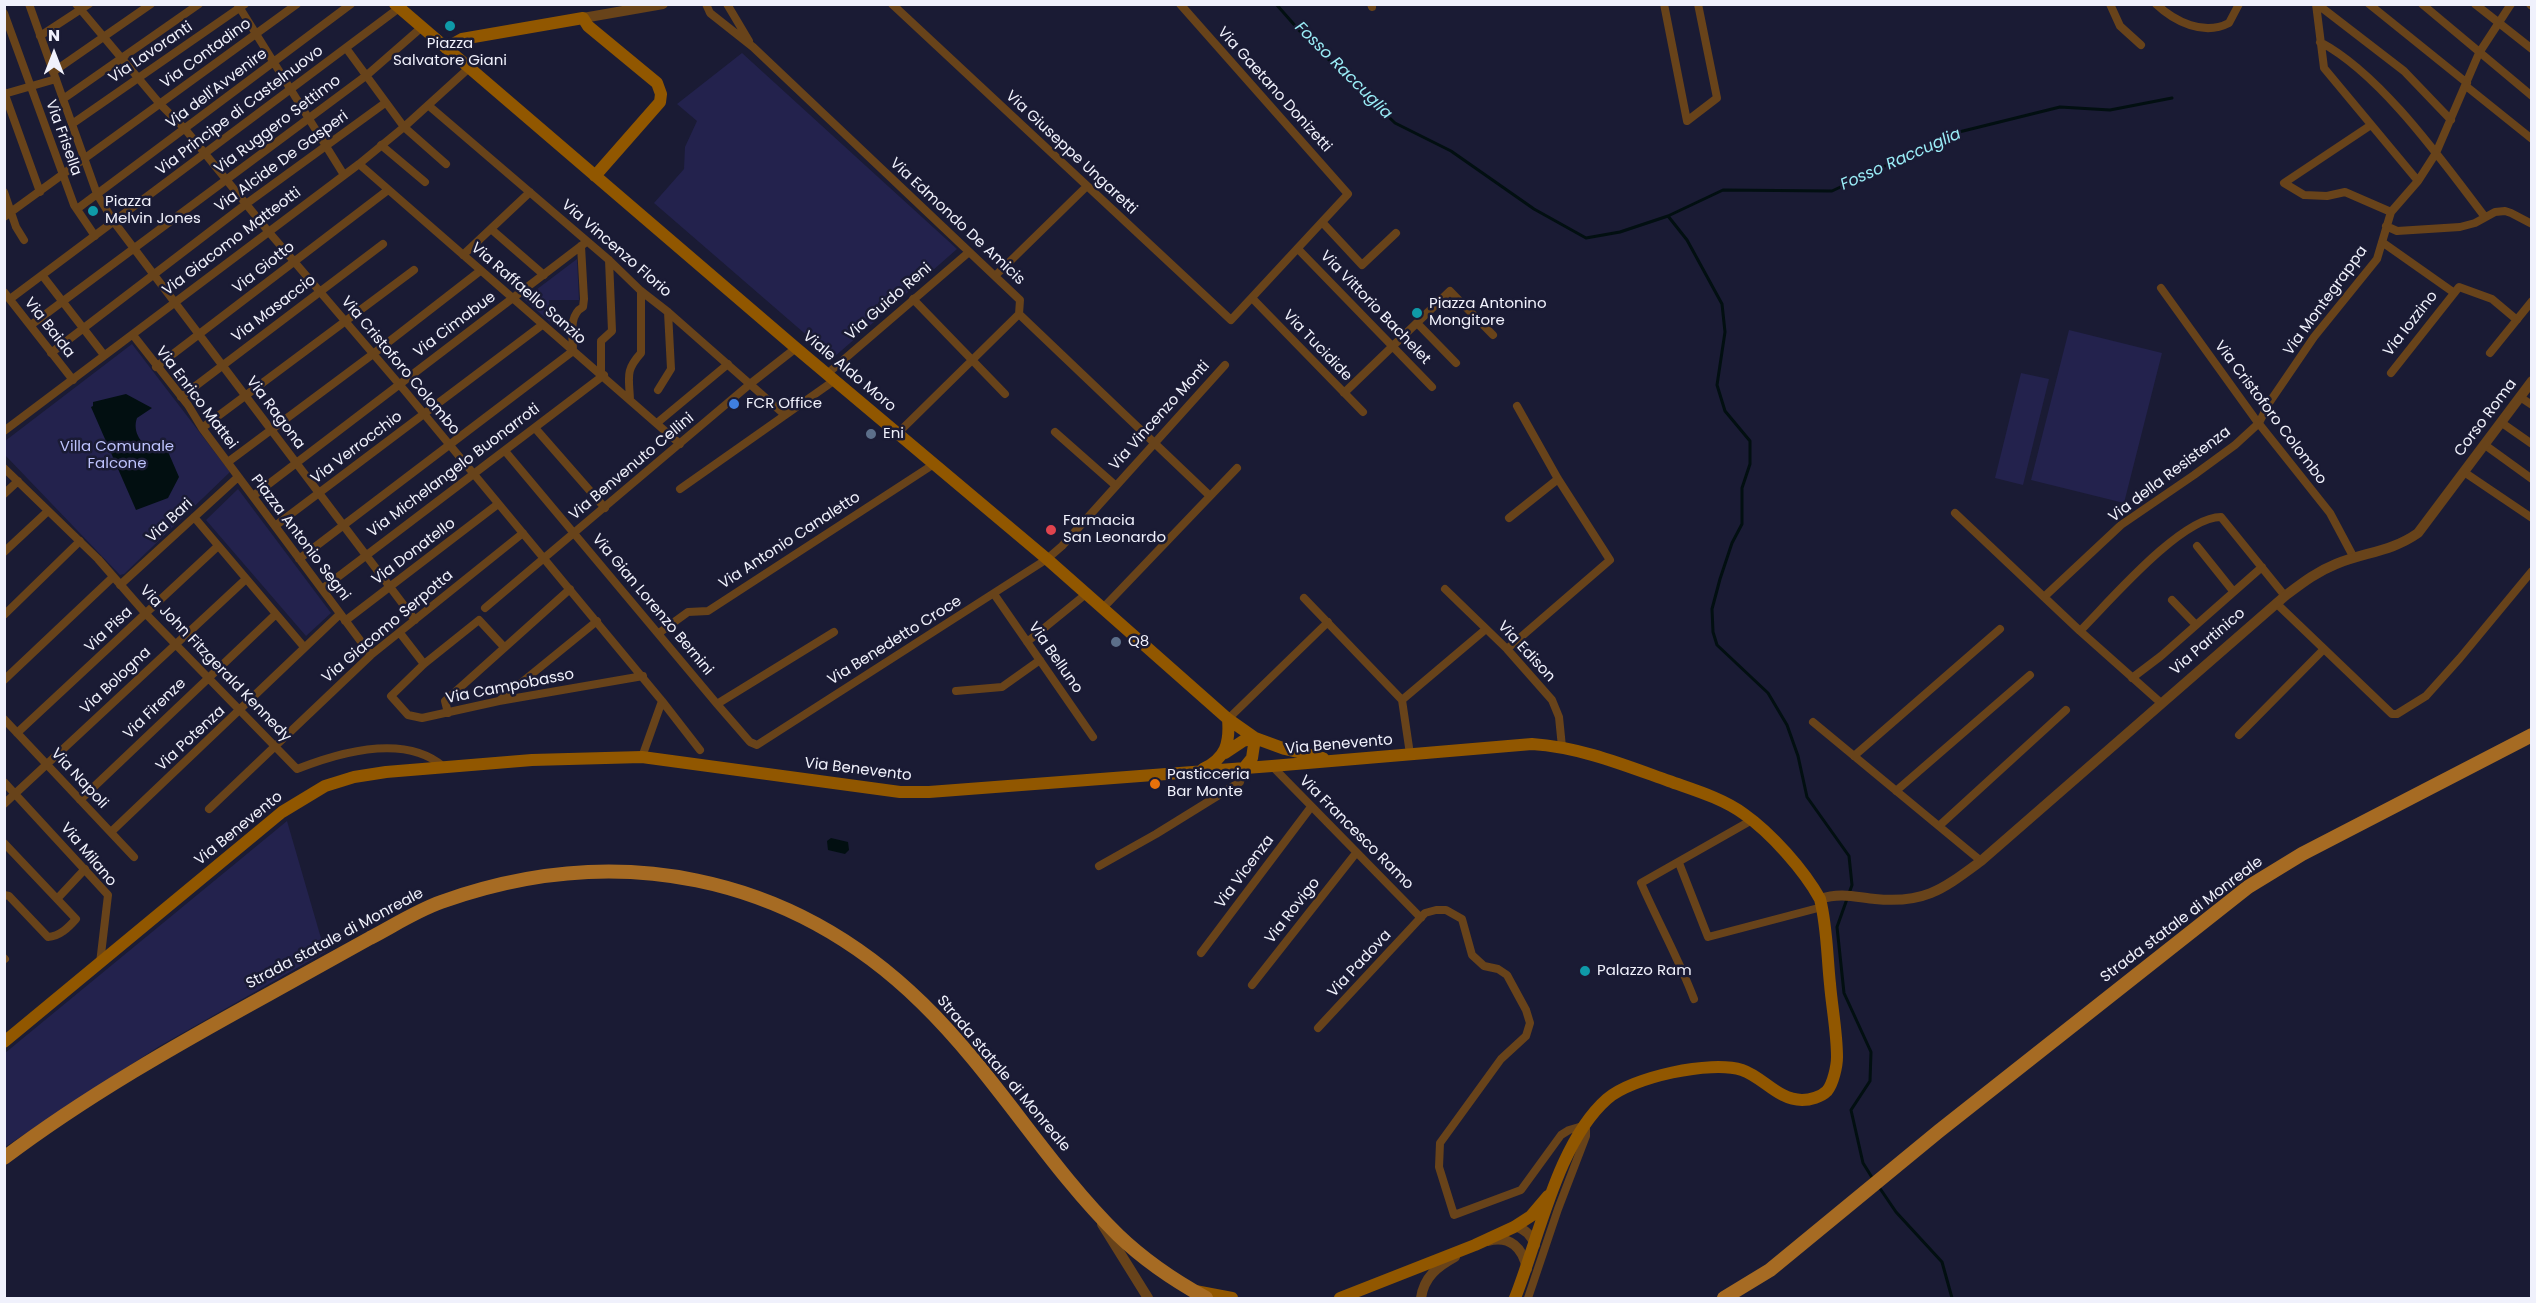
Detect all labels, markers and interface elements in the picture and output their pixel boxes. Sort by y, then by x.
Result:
street label: Via Contadino [157,15,255,93]
street label: Via Lavoranti [106,18,196,88]
water label: Fosso Raccuglia [1290,18,1396,124]
marker: Piazza Salvatore Giani [443,19,457,33]
north arrow [24,24,84,84]
text: N [48,24,60,47]
street label: Via Gaetano Donizetti [1213,24,1335,156]
place label: Piazza Salvatore Giani [393,35,507,70]
street label: Via Principe di Castelnuovo [153,42,327,180]
street label: Via dell'Avvenire [163,45,271,133]
street label: Via Ruggero Settimo [211,72,345,178]
street label: Via Giuseppe Ungaretti [1002,87,1140,219]
street label: Via Frisella [41,98,85,178]
street label: Via Alcide De Gasperi [212,108,352,216]
water label: Fosso Raccuglia [1838,125,1964,195]
street label: Via Edmondo De Amicis [886,155,1028,289]
street label: Via Giacomo Matteotti [159,184,305,300]
place label: Piazza Melvin Jones [105,193,201,228]
street label: Via Vincenzo Florio [557,196,675,302]
marker: Piazza Melvin Jones [86,204,100,218]
street label: Via Giotto [230,238,298,298]
street label: Via Raffaello Sanzio [467,239,589,349]
street label: Via Montegrappa [2280,243,2372,359]
street label: Via Vittorio Bachelet [1316,247,1434,369]
street label: Via Guido Reni [842,260,936,344]
street label: Via Masaccio [228,272,320,346]
street label: Via Cimabue [411,288,499,362]
street label: Via Iozzino [2380,288,2442,360]
street label: Via Cristoforo Colombo [337,293,463,439]
street label: Via Baida [20,294,78,362]
place label: Piazza Antonino Mongitore [1429,295,1547,330]
marker: Piazza Antonino Mongitore [1410,306,1424,320]
street label: Via Tucidide [1279,307,1355,385]
street label: Viale Aldo Moro [799,328,899,416]
street label: Via Cristoforo Colombo [2210,338,2330,488]
street label: Via Enrico Mattei [151,343,241,453]
street label: Via Vincenzo Monti [1106,358,1214,474]
street label: Via Ragona [242,373,308,453]
street label: Corso Roma [2451,376,2521,460]
place label: FCR Office [746,395,822,413]
marker: FCR Office [727,397,741,411]
street label: Via Michelangelo Buonarroti [364,400,544,542]
street label: Via Verrocchio [308,408,406,488]
street label: Via Benvenuto Cellini [566,410,698,524]
street label: Via della Resistenza [2105,423,2235,527]
place label: Eni [883,425,904,443]
marker: Eni [864,427,878,441]
park label: Villa Comunale Falcone [60,438,174,473]
street label: Piazza Antonio Segni [247,471,353,605]
street label: Via Antonio Canaletto [716,489,864,593]
street label: Via Bari [143,495,197,547]
place label: Farmacia San Leonardo [1063,512,1166,547]
street label: Via Donatello [369,515,459,589]
marker: Farmacia San Leonardo [1044,523,1058,537]
street label: Via Gian Lorenzo Bernini [588,531,716,679]
street label: Via Giacomo Serpotta [319,567,457,687]
street label: Via John Fitzgerald Kennedy [135,582,295,746]
street label: Via Benedetto Croce [825,592,965,690]
street label: Via Pisa [82,604,136,656]
street label: Via Partinico [2167,605,2249,679]
street label: Via Edison [1493,618,1559,686]
street label: Via Belluno [1024,619,1086,697]
place label: Q8 [1128,633,1149,651]
marker: Q8 [1109,635,1123,649]
street label: Via Bologna [77,644,155,718]
street label: Via Campobasso [444,666,576,708]
street label: Via Firenze [120,675,190,743]
street label: Via Potenza [153,703,229,775]
street label: Via Benevento [1285,731,1393,759]
street label: Via Napoli [47,745,111,813]
street label: Via Benevento [803,755,913,785]
place label: Pasticceria Bar Monte [1167,766,1250,801]
street label: Via Francesco Ramo [1295,772,1417,894]
marker: Pasticceria Bar Monte [1148,777,1162,791]
street label: Via Benevento [191,788,287,870]
street label: Via Milano [56,819,120,891]
street label: Via Vicenza [1212,832,1278,912]
street label: Strada statale di Monreale [2097,853,2267,987]
street label: Via Rovigo [1262,875,1324,947]
street label: Strada statale di Monreale [243,885,427,993]
street label: Via Padova [1324,927,1396,1001]
place label: Palazzo Ram [1597,962,1692,980]
marker: Palazzo Ram [1578,964,1592,978]
street label: Strada statale di Monreale [932,992,1074,1156]

